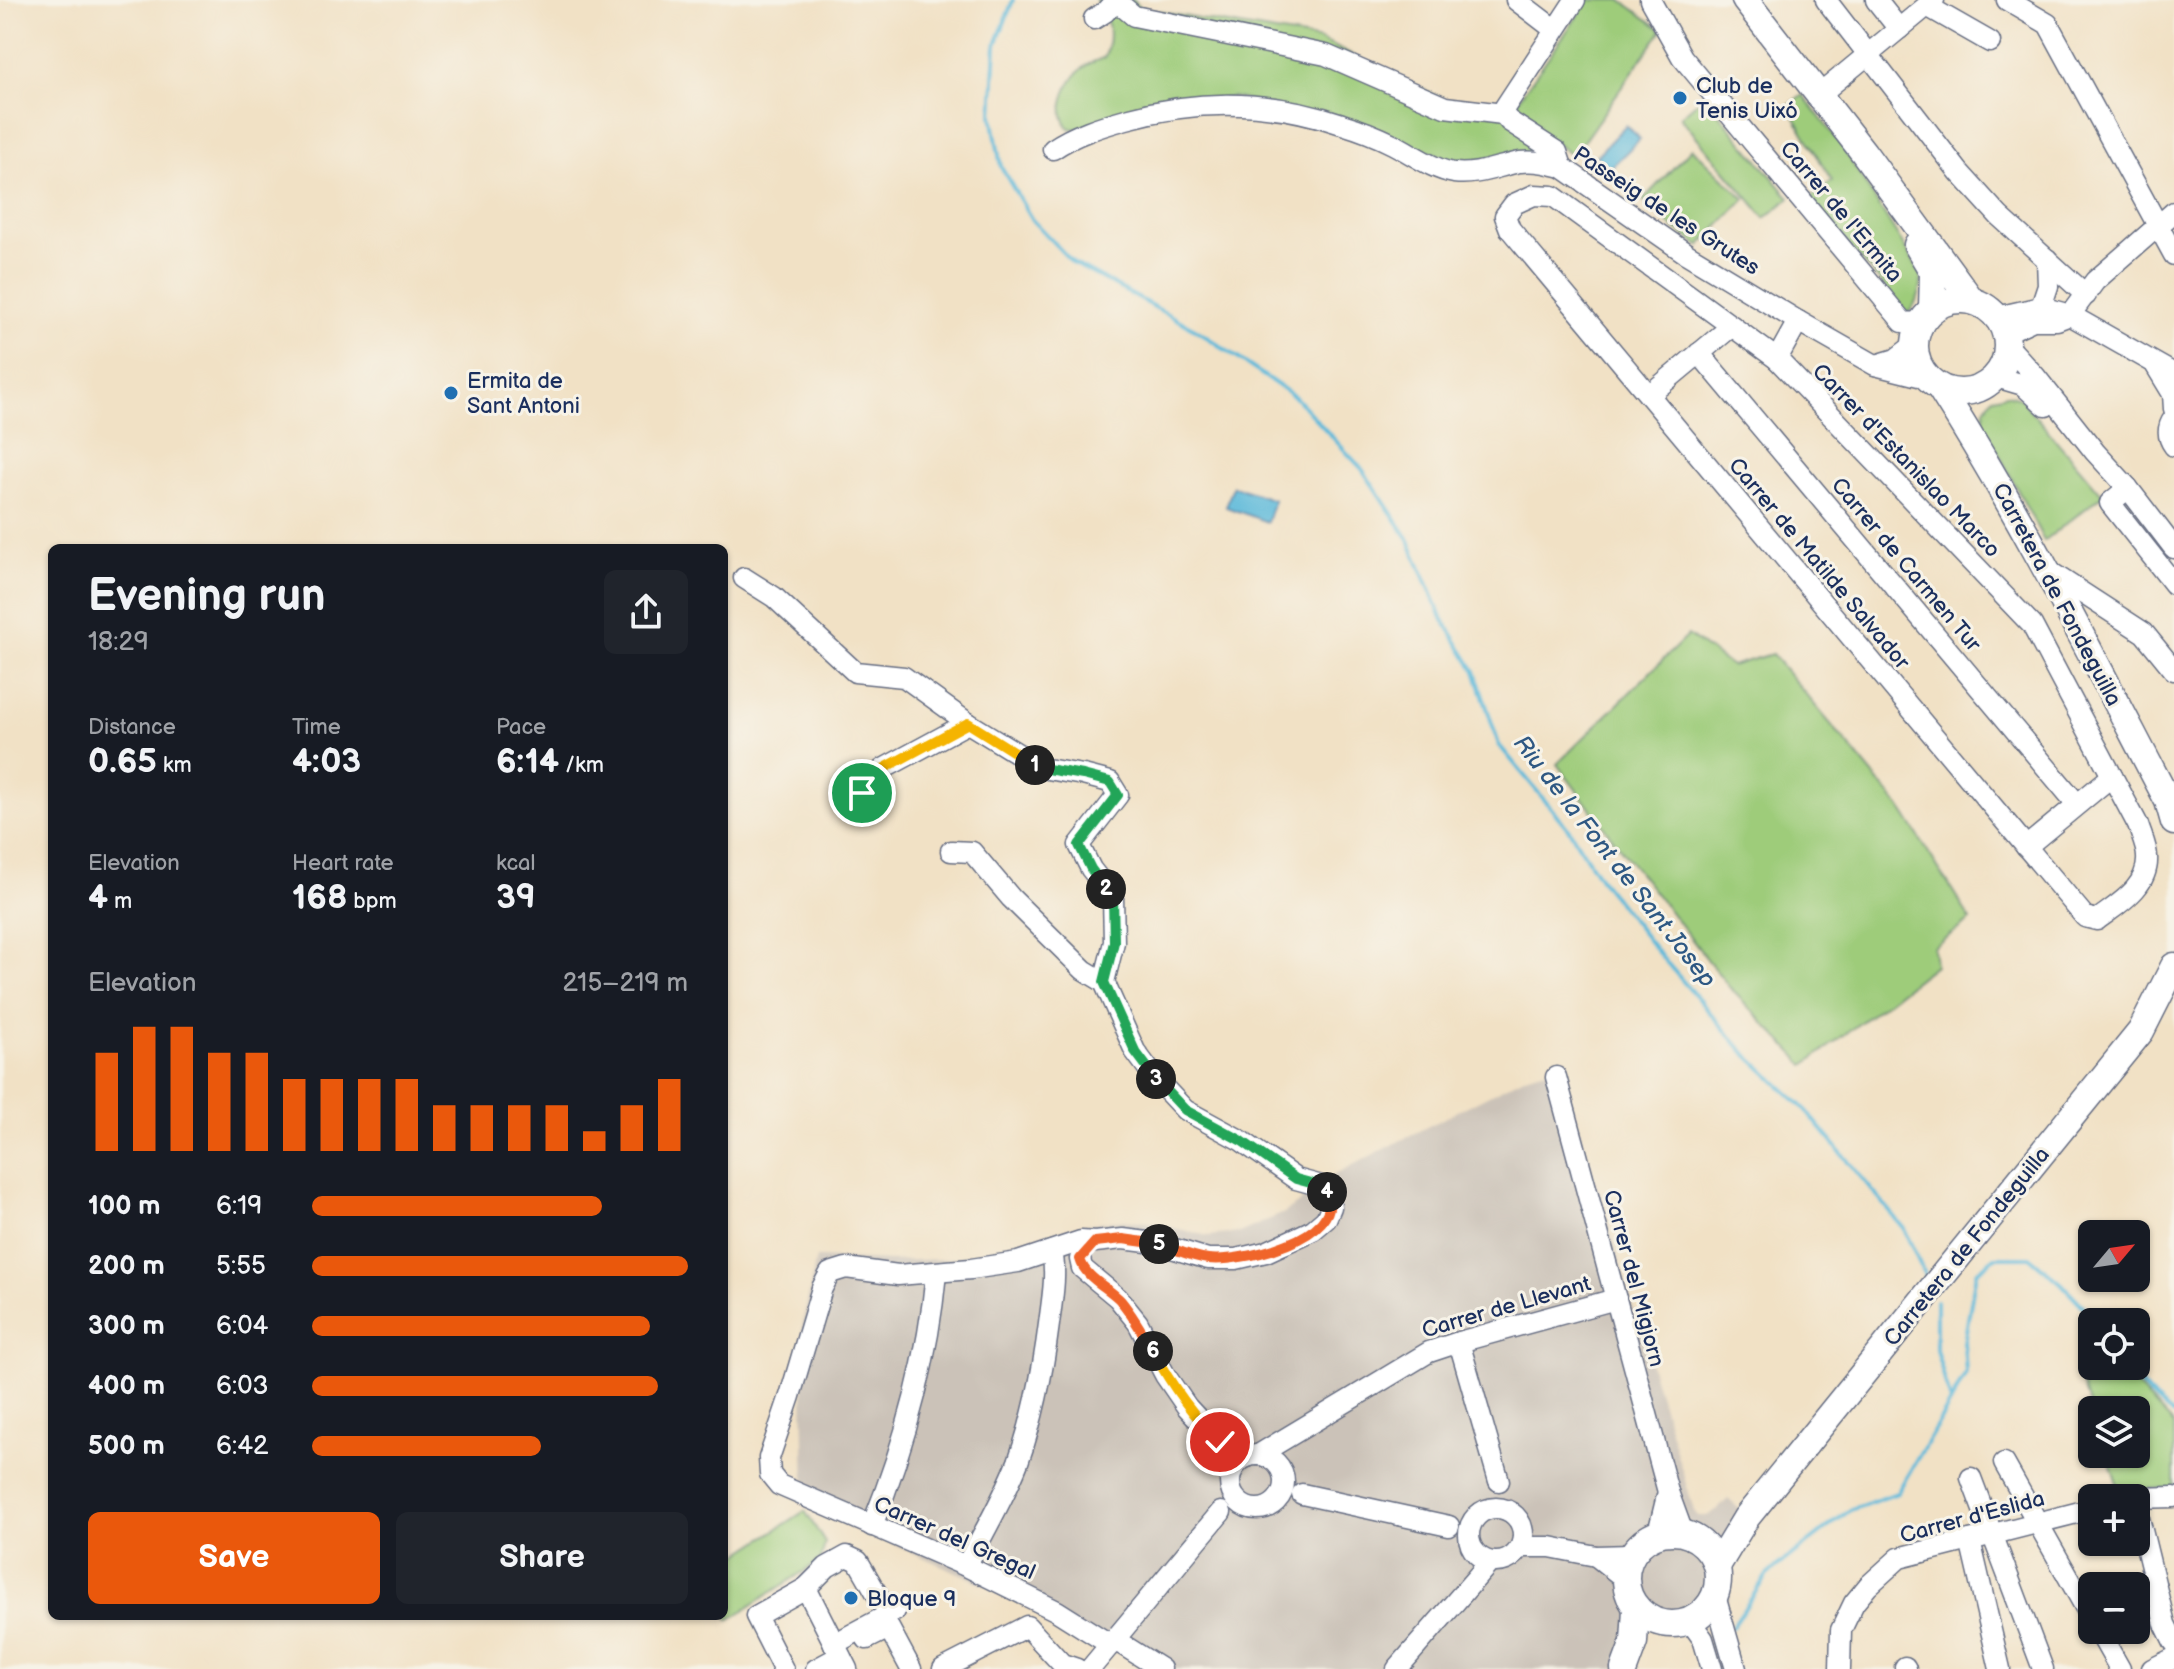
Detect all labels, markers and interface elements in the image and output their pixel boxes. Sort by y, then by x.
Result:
place label: Club de Tenis Uixó [1696,73,1798,125]
marker: Club de Tenis Uixó [1671,89,1689,107]
street label: Carrer de l'Ermita [1774,136,1908,288]
street label: Passeig de les Grutes [1568,141,1765,282]
street label: Carrer d'Estanislao Marco [1806,358,2006,564]
place label: Ermita de Sant Antoni [467,368,580,420]
marker: Ermita de Sant Antoni [442,384,460,402]
street label: Carrer de Matilde Salvador [1722,453,1916,676]
street label: Carrer de Carmen Tur [1825,472,1987,658]
street label: Carretera de Fondeguilla [1986,479,2127,711]
text: Evening run [88,570,325,623]
button: share [604,570,688,654]
text: 18:29 [88,627,149,658]
text: Distance [88,714,176,741]
text: Time [292,714,341,741]
text: Pace [496,714,546,741]
water label: Riu de la Font de Sant Josep [1507,729,1722,993]
text: 0.65 [88,741,157,782]
text: 4:03 [292,741,361,782]
text: 6:14 [496,741,559,782]
pin: 1 [1015,745,1055,785]
text: 1 [1030,751,1040,778]
text: km [157,752,192,779]
text: /km [559,752,604,779]
pin [828,759,896,827]
icon: arrive [840,771,884,815]
text: Elevation [88,850,180,877]
text: Heart rate [292,850,394,877]
text: kcal [496,850,535,877]
pin: 2 [1086,869,1126,909]
text: 2 [1099,875,1113,902]
text: 4 [88,877,108,918]
text: 168 [292,877,347,918]
text: 39 [496,877,536,918]
text: m [108,888,132,915]
text: bpm [347,888,397,915]
text: Elevation [88,968,196,999]
text: 215–219 m [562,968,688,999]
pin: 3 [1136,1059,1176,1099]
text: 3 [1150,1065,1162,1092]
street label: Carretera de Fondeguilla [1879,1142,2056,1352]
pin: 4 [1307,1172,1347,1212]
text: 4 [1321,1178,1333,1205]
street label: Carrer del Migjorn [1597,1187,1670,1370]
text: 100 m [88,1191,161,1222]
text: 6:19 [216,1191,262,1222]
north arrow [2078,1220,2150,1292]
map controls [2078,1220,2150,1644]
pin: 5 [1139,1224,1179,1264]
text: 5 [1153,1230,1165,1257]
text: 200 m [88,1251,165,1282]
text: 5:55 [216,1251,266,1282]
street label: Carrer de Llevant [1419,1270,1594,1344]
button: locate [2078,1308,2150,1380]
text: 300 m [88,1311,165,1342]
text: 6:04 [216,1311,268,1342]
pin: 6 [1133,1331,1173,1371]
text: 6 [1146,1337,1160,1364]
text: 400 m [88,1371,165,1402]
text: 6:03 [216,1371,268,1402]
button: layers [2078,1396,2150,1468]
pin [1186,1408,1254,1476]
icon: check [1198,1420,1242,1464]
text: 500 m [88,1431,165,1462]
text: 6:42 [216,1431,268,1462]
button: + [2078,1484,2150,1556]
street label: Carrer d'Eslida [1897,1485,2048,1550]
street label: Carrer del Gregal [869,1491,1039,1586]
button: Save [88,1512,380,1604]
button: Share [396,1512,688,1604]
button: − [2078,1572,2150,1644]
place label: Bloque 9 [867,1586,956,1613]
marker: Bloque 9 [842,1589,860,1607]

